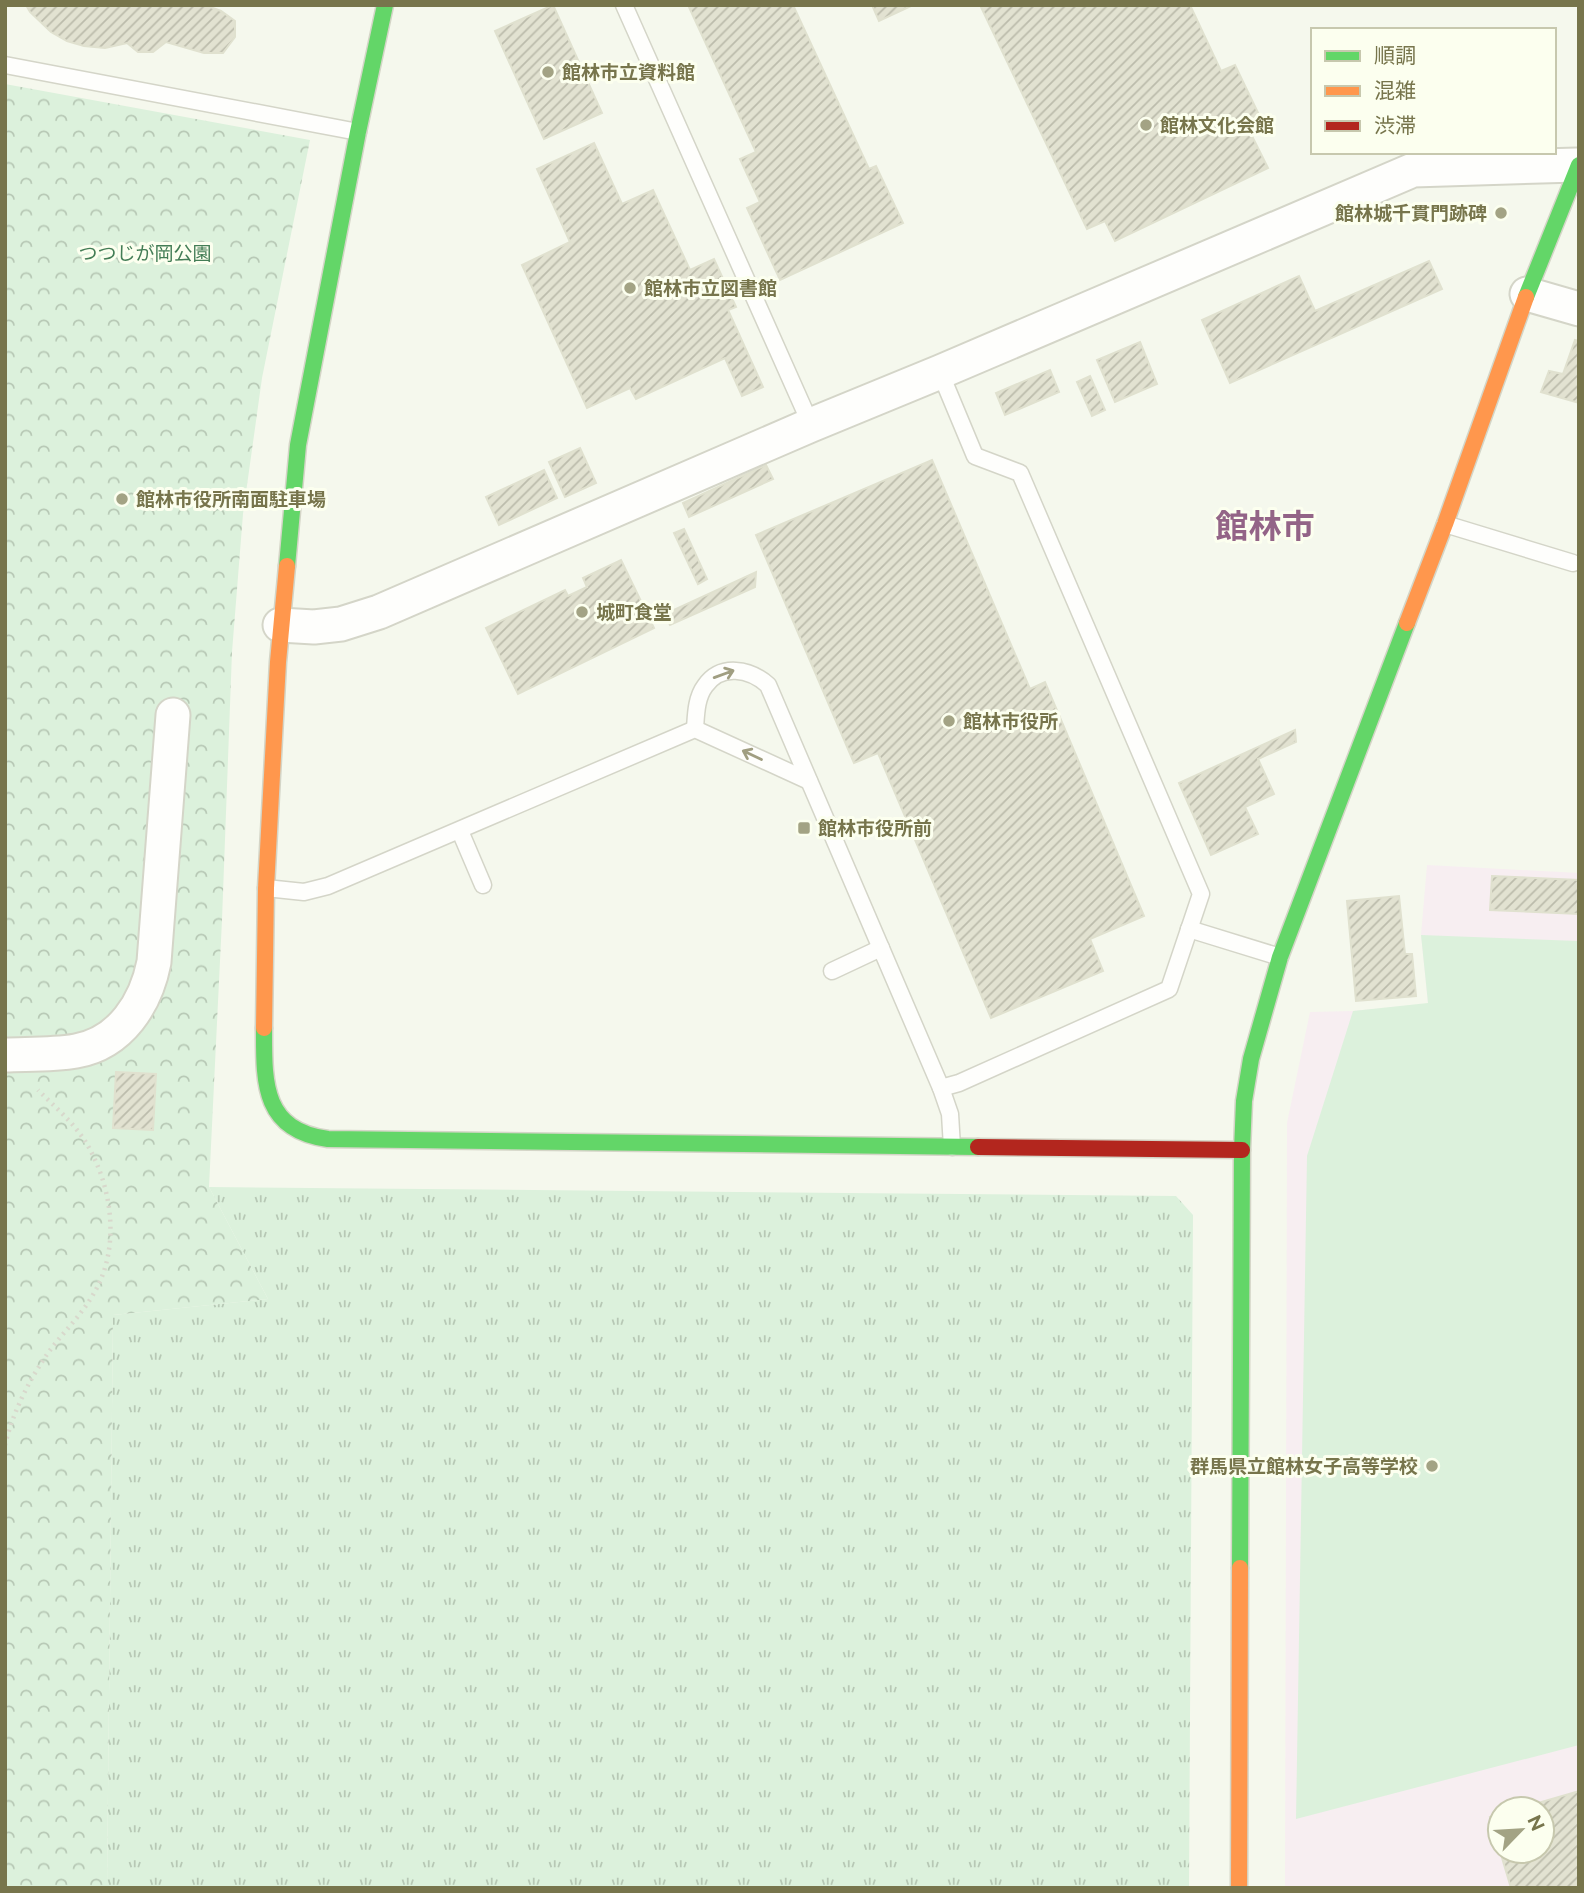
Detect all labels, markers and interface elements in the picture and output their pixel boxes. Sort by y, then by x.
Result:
legend [1311,28,1556,154]
text: 順調 [1374,43,1416,68]
place label: 館林市立資料館 [562,61,695,83]
marker: 館林市立資料館 [540,64,556,80]
text: 混雑 [1374,78,1416,103]
text: 渋滞 [1374,113,1416,138]
place label: 館林文化会館 [1160,114,1274,136]
marker: 館林文化会館 [1138,117,1154,133]
place label: 館林城千貫門跡碑 [1335,202,1487,224]
marker: 館林城千貫門跡碑 [1493,205,1509,221]
park label: つつじが岡公園 [78,242,212,264]
place label: 館林市立図書館 [644,277,777,299]
marker: 館林市立図書館 [622,280,638,296]
place label: 館林市役所南面駐車場 [136,488,326,510]
marker: 館林市役所南面駐車場 [114,491,130,507]
district label: 館林市 [1216,507,1315,546]
place label: 城町食堂 [596,601,672,623]
marker: 城町食堂 [574,604,590,620]
one-way arrow [713,667,735,679]
place label: 館林市役所 [963,710,1058,732]
marker: 館林市役所 [941,713,957,729]
one-way arrow [741,748,763,761]
place label: 館林市役所前 [818,817,932,839]
marker: 館林市役所前 [796,820,812,836]
place label: 群馬県立館林女子高等学校 [1190,1455,1418,1477]
marker: 群馬県立館林女子高等学校 [1424,1458,1440,1474]
north arrow [1486,1795,1556,1865]
text: N [1523,1812,1549,1834]

